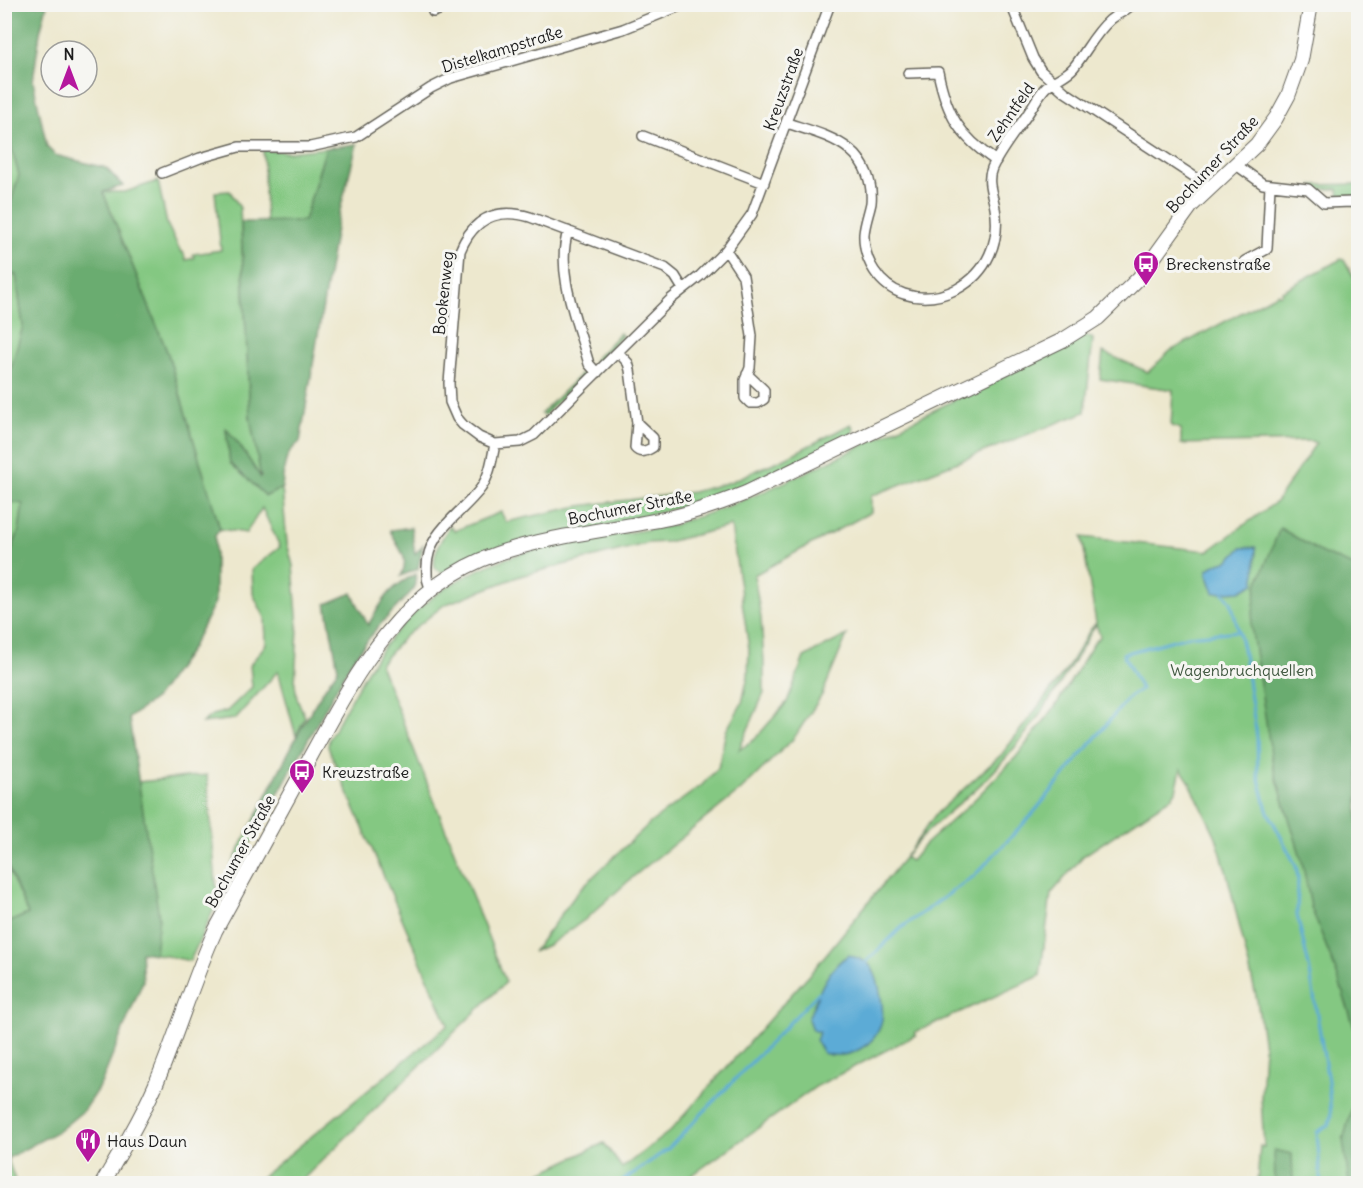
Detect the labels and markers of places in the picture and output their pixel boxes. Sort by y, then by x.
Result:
bus stop icon: Breckenstraße [1131,249,1161,287]
place label: Breckenstraße [1166,254,1271,274]
bus stop icon: Kreuzstraße [287,757,317,795]
place label: Kreuzstraße [322,762,409,782]
restaurant icon: Haus Daun [73,1126,103,1164]
place label: Haus Daun [107,1131,187,1151]

